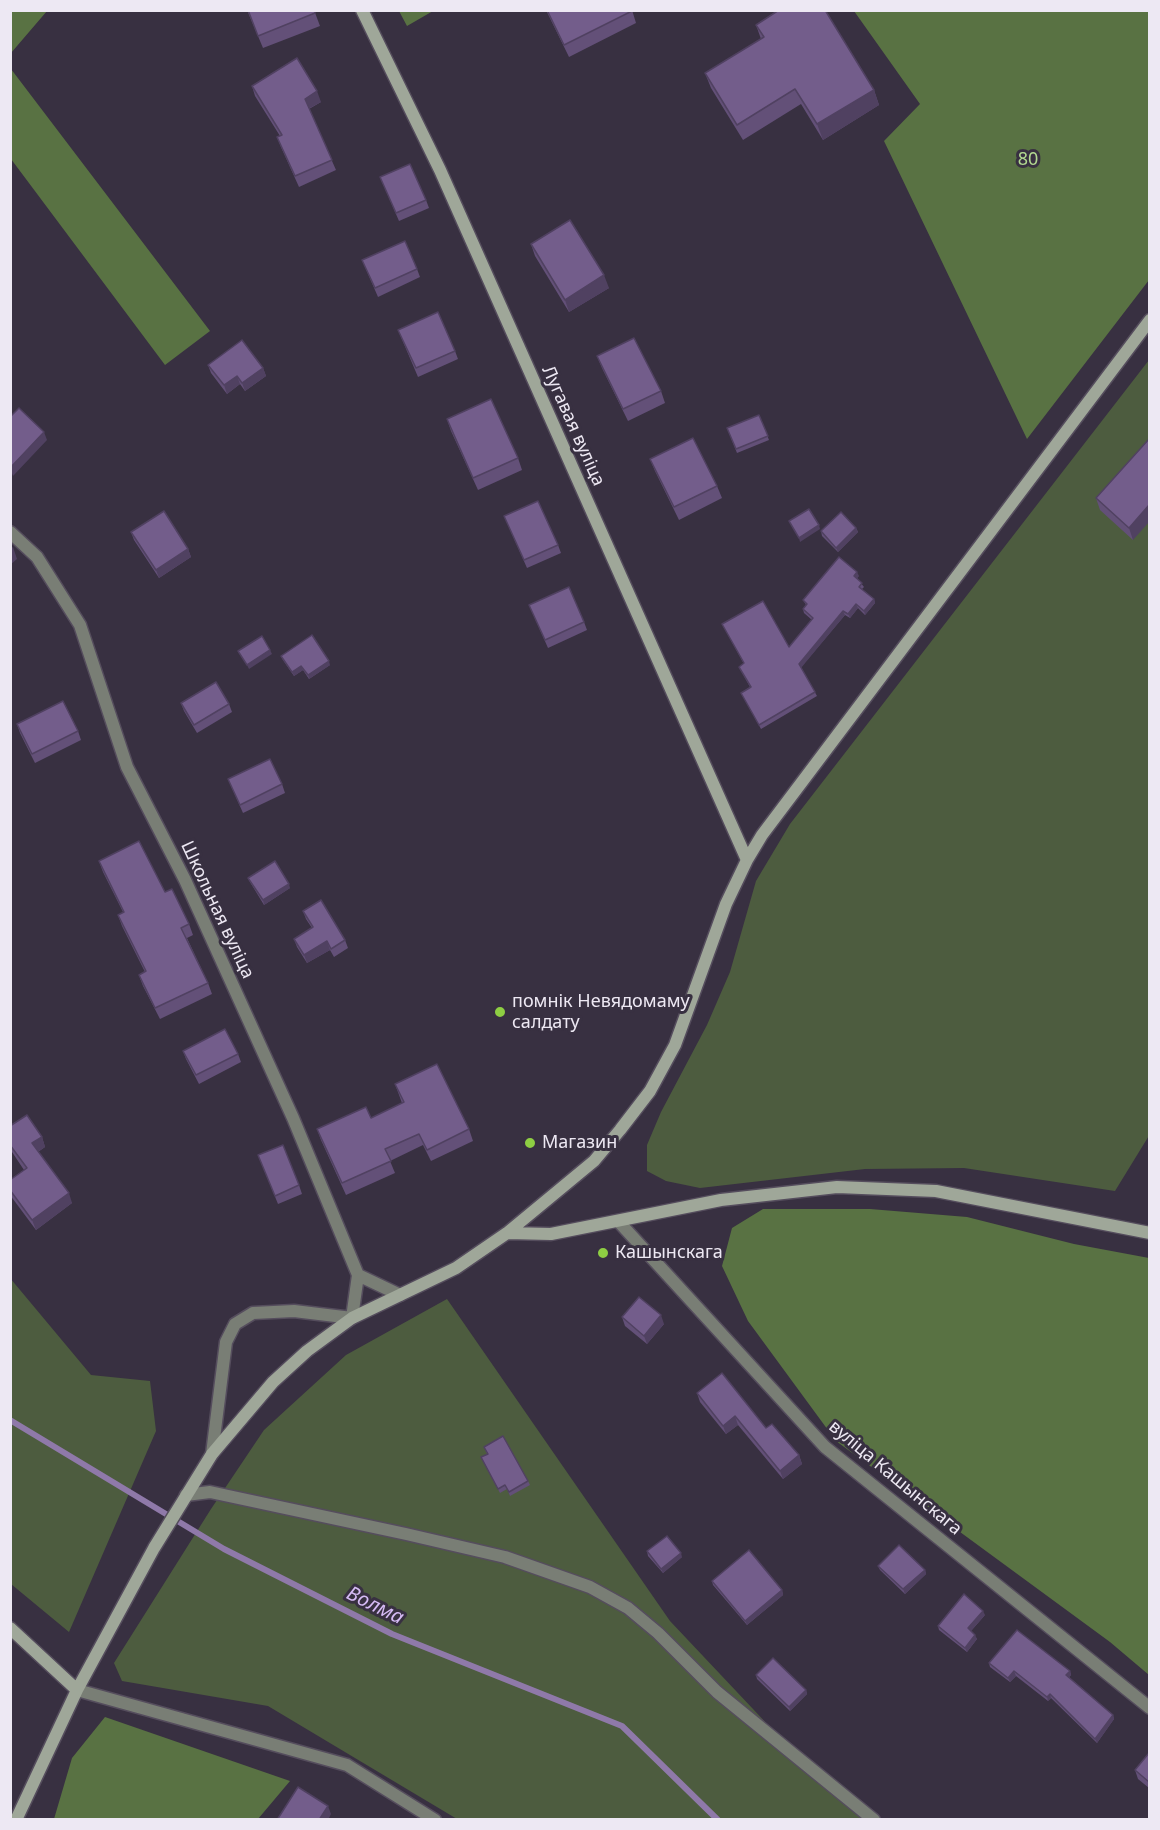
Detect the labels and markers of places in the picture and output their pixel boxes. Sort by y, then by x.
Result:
place label: помнік Невядомаму салдату [512,991,690,1034]
marker: помнік Невядомаму салдату [493,1005,507,1019]
place label: Магазин [542,1132,617,1154]
marker: Магазин [523,1136,537,1150]
place label: Кашынскага [615,1242,723,1264]
marker: Кашынскага [596,1246,610,1260]

